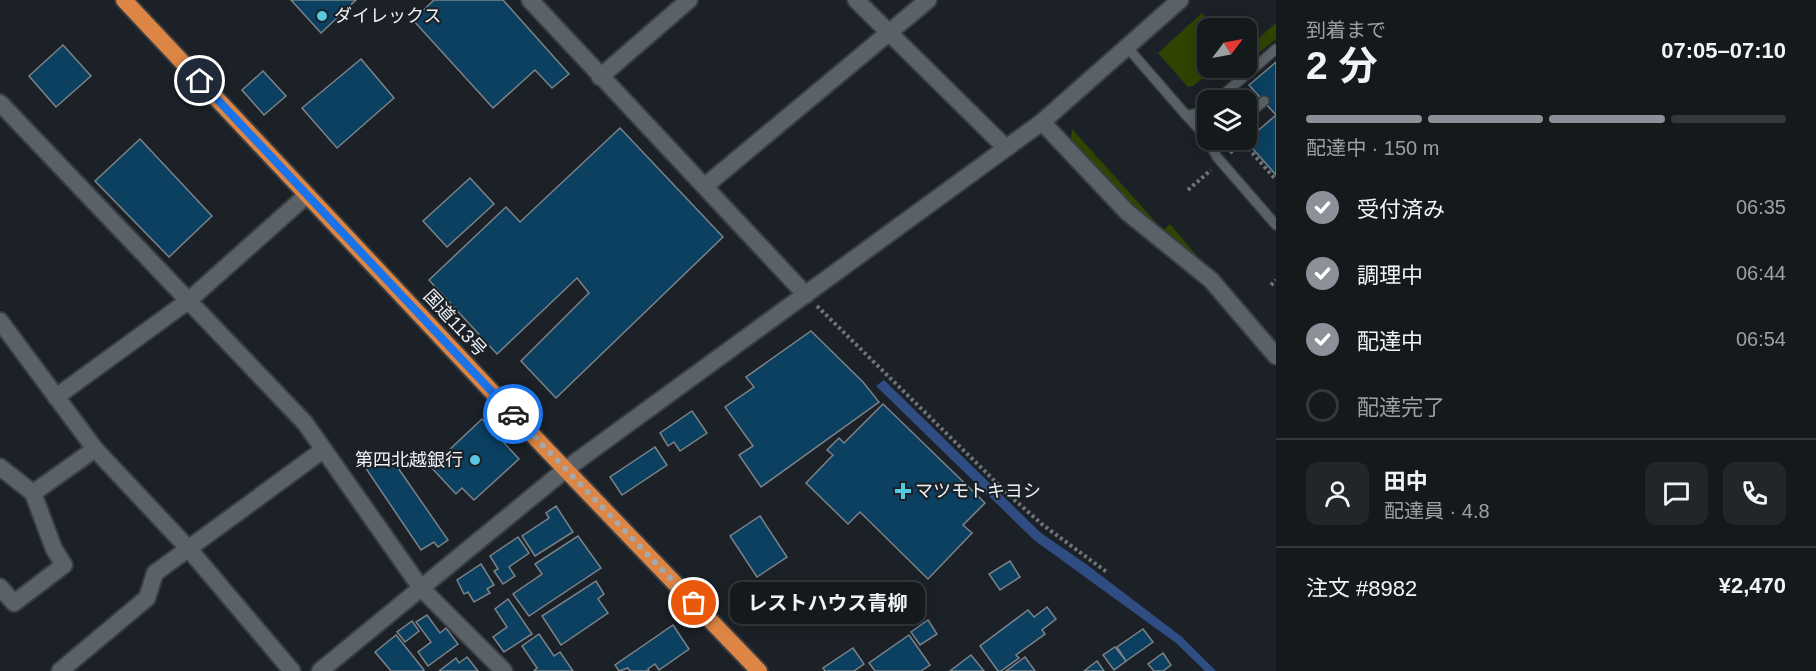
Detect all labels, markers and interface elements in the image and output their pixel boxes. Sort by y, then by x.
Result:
place label: ダイレックス [334,6,441,26]
marker: ダイレックス [315,9,329,23]
north arrow [1197,18,1257,78]
map controls [1197,18,1257,150]
text: 到着まで [1306,19,1386,41]
text: 07:05–07:10 [1661,38,1786,63]
text: 2 分 [1306,44,1378,87]
pin [174,55,225,106]
icon: home [183,64,216,97]
button: layers [1197,90,1257,150]
text: 配達中 · 150 m [1306,137,1439,159]
icon: check [1306,191,1339,224]
text: 06:35 [1736,196,1786,218]
text: 受付済み [1357,197,1445,222]
icon: check [1306,257,1339,290]
text: 06:44 [1736,262,1786,284]
text: 調理中 [1357,263,1423,288]
street label: 国道113号 [419,286,491,360]
icon: check [1306,323,1339,356]
text: 06:54 [1736,328,1786,350]
text: 配達中 [1357,329,1423,354]
courier [483,384,543,444]
text: 配達完了 [1357,395,1445,420]
icon: car [497,398,530,431]
place label: 第四北越銀行 [355,450,463,470]
marker: 第四北越銀行 [468,453,482,467]
button: person [1306,462,1369,525]
button: chat [1645,462,1708,525]
button: phone [1723,462,1786,525]
text: 田中 [1384,469,1428,494]
place label: マツモトキヨシ [915,481,1041,501]
marker: マツモトキヨシ [896,484,910,498]
text: 配達員 · 4.8 [1384,500,1490,522]
text: ¥2,470 [1719,573,1786,598]
text: 注文 #8982 [1306,576,1417,601]
pin [668,577,719,628]
callout: レストハウス青柳 [730,582,925,624]
icon: bag [677,586,710,619]
text: レストハウス青柳 [748,592,908,614]

